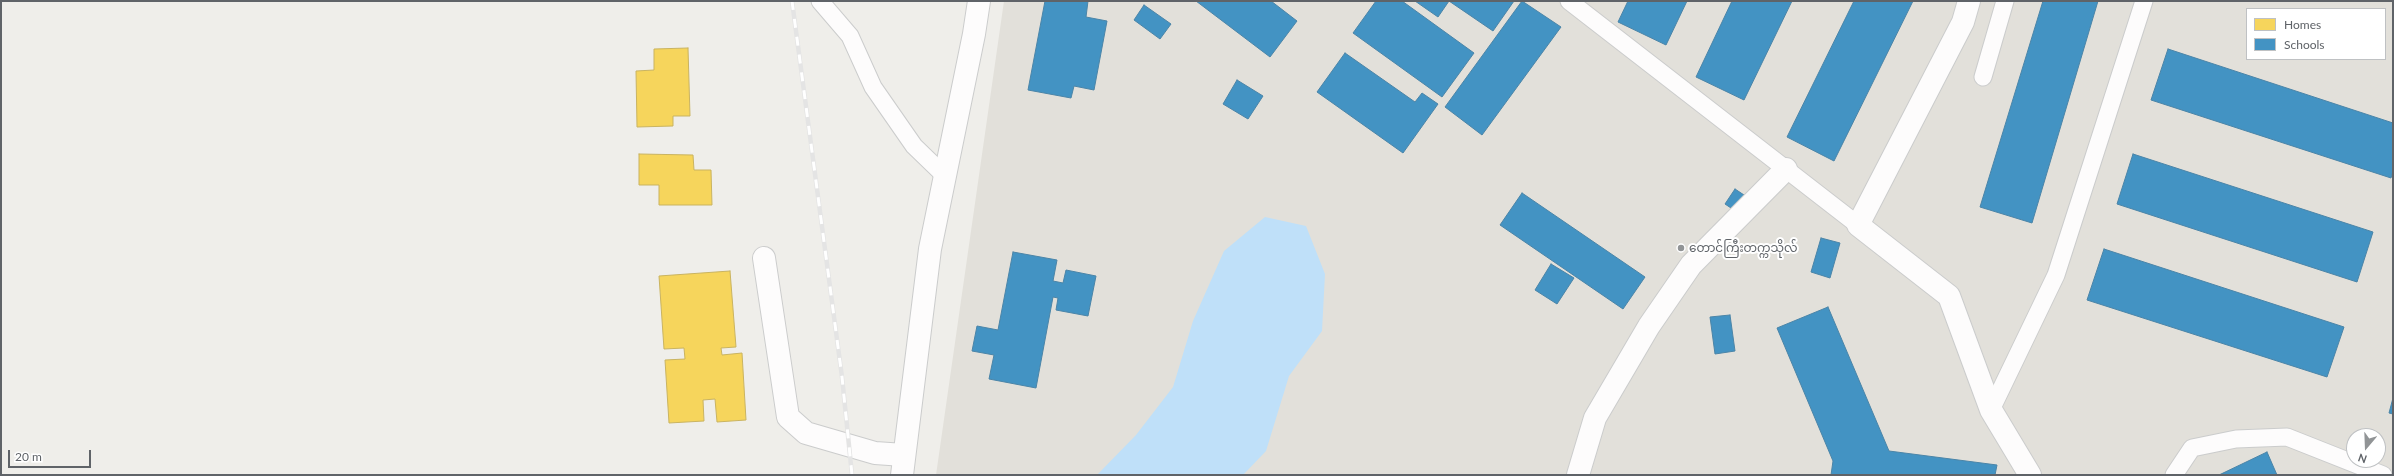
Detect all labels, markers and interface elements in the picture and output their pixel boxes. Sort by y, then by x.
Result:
legend [2246,8,2386,60]
text: Homes [2284,17,2321,32]
text: Schools [2284,37,2325,52]
place label: တောင်ကြီးတက္ကသိုလ် [1689,241,1798,255]
marker: တောင်ကြီးတက္ကသိုလ် [1676,243,1686,253]
north arrow [2346,428,2386,468]
scale bar [10,442,93,468]
text: 20 m [15,449,42,464]
text: N [2356,451,2368,466]

